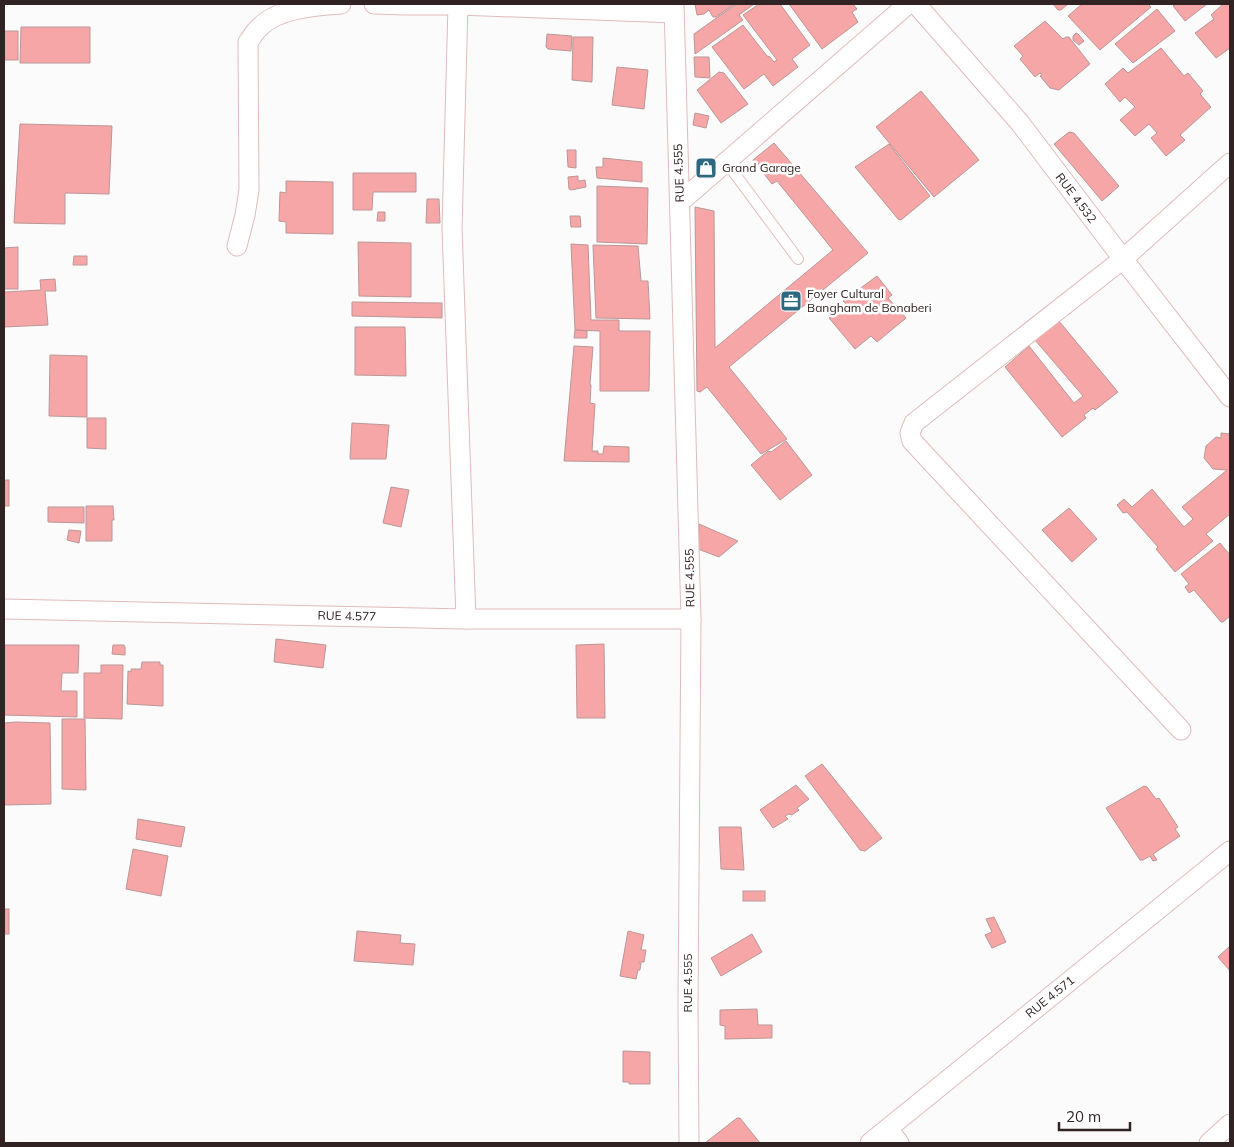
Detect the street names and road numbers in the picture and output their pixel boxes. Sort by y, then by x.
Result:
street label: RUE 4.555 [670,143,687,203]
street label: RUE 4.532 [1053,170,1100,226]
street label: RUE 4.555 [681,548,698,608]
street label: RUE 4.577 [317,607,377,624]
street label: RUE 4.555 [680,954,695,1012]
street label: RUE 4.571 [1022,972,1077,1021]

